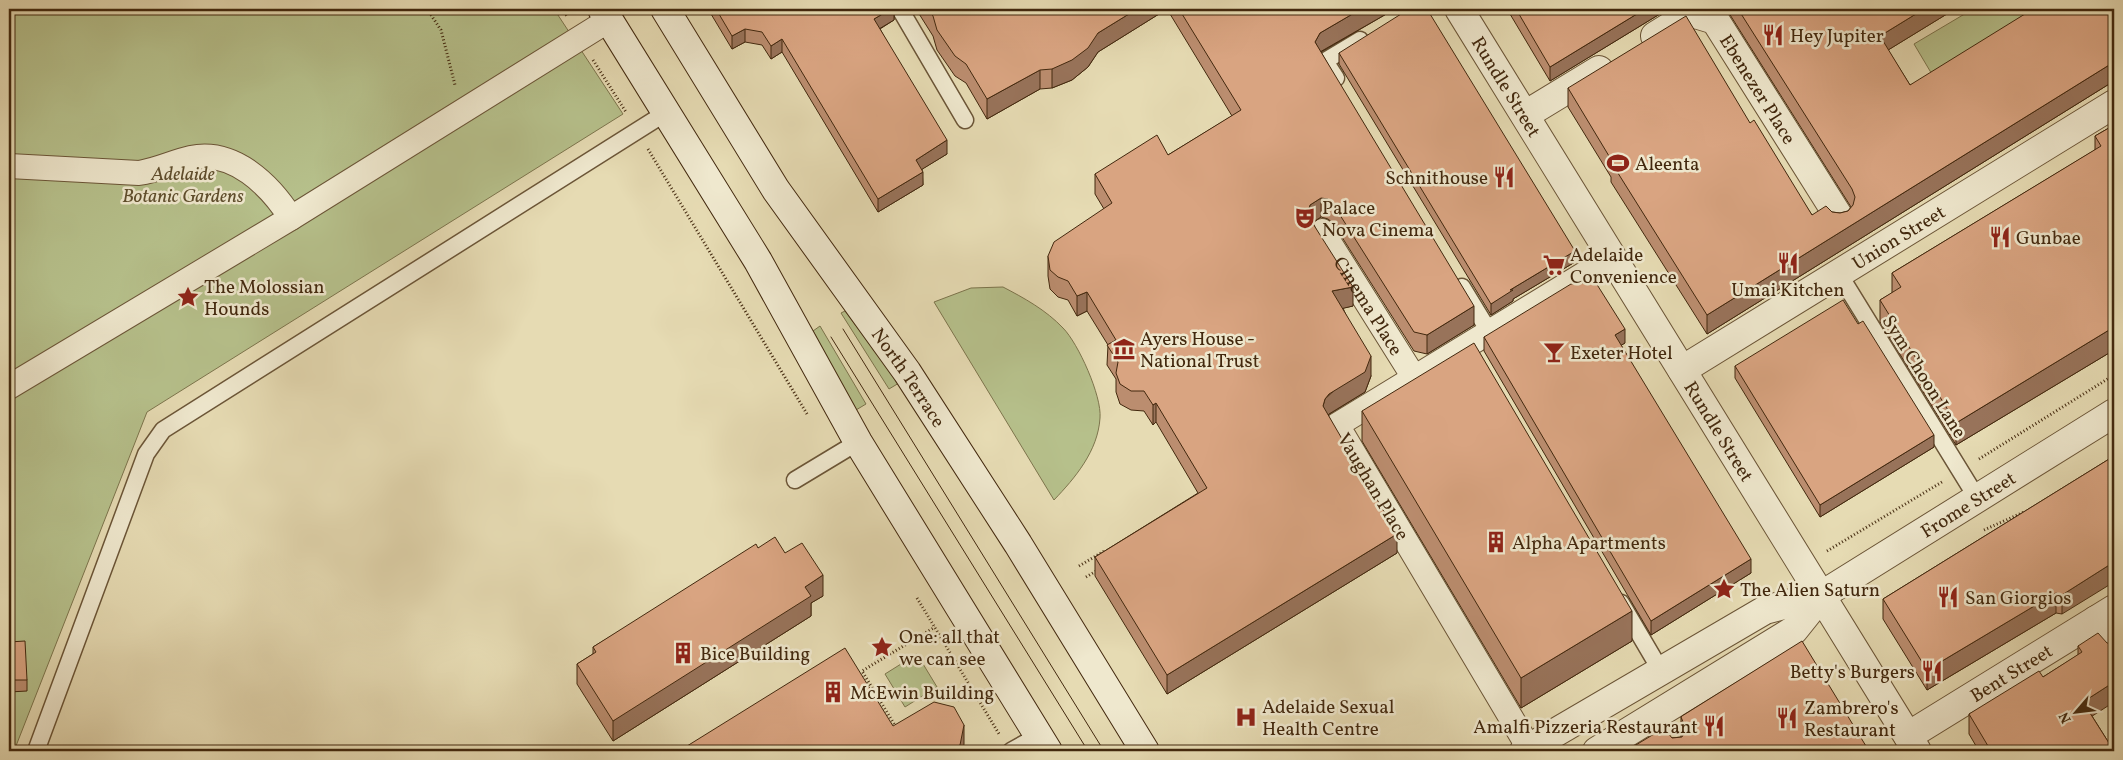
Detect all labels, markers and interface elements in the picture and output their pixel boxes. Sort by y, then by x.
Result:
restaurant icon: Hey Jupiter [1760,22,1786,48]
place label: Hey Jupiter [1790,24,1884,50]
street label: Ebenezer Place [1712,30,1801,150]
street label: Rundle Street [1464,32,1546,143]
sports icon: Aleenta [1605,150,1631,176]
place label: Aleenta [1635,152,1700,178]
park label: Adelaide Botanic Gardens [122,162,244,210]
restaurant icon: Schnithouse [1491,164,1517,190]
place label: Schnithouse [1385,166,1488,192]
place label: Palace Nova Cinema [1322,196,1434,244]
street label: Union Street [1848,200,1951,277]
theatre icon: Palace Nova Cinema [1292,205,1318,231]
restaurant icon: Gunbae [1987,224,2013,250]
place label: Gunbae [2016,226,2081,252]
place label: Adelaide Convenience [1570,243,1677,291]
restaurant icon: Umai Kitchen [1775,250,1801,276]
street label: Cinema Place [1326,252,1408,361]
supermarket icon: Adelaide Convenience [1541,252,1567,278]
place label: The Molossian Hounds [204,275,325,323]
place label: Umai Kitchen [1731,278,1845,304]
place icon: The Molossian Hounds [175,284,201,310]
street label: Sym Choon Lane [1875,310,1972,444]
street label: North Terrace [864,323,950,433]
place label: Ayers House - National Trust [1140,327,1260,375]
museum icon: Ayers House - National Trust [1111,336,1137,362]
bar icon: Exeter Hotel [1541,339,1567,365]
place label: Exeter Hotel [1570,341,1673,367]
street label: Rundle Street [1677,377,1759,488]
street label: Vaughan Place [1330,429,1415,546]
street label: Frome Street [1916,466,2022,545]
building icon: Alpha Apartments [1483,529,1509,555]
place label: Alpha Apartments [1512,531,1666,557]
place icon: The Alien Saturn [1711,576,1737,602]
place label: The Alien Saturn [1740,578,1880,604]
restaurant icon: San Giorgios [1935,584,1961,610]
place label: San Giorgios [1965,586,2071,612]
place label: One: all that we can see [899,625,1000,673]
place icon: One: all that we can see [869,634,895,660]
street label: Bent Street [1966,639,2059,710]
building icon: Bice Building [670,640,696,666]
place label: Bice Building [700,642,810,668]
restaurant icon: Betty's Burgers [1919,658,1945,684]
place label: Betty's Burgers [1790,660,1915,686]
building icon: McEwin Building [820,679,846,705]
place label: McEwin Building [850,681,994,707]
north arrow [2050,688,2100,738]
place label: Adelaide Sexual Health Centre [1262,695,1395,743]
place label: Zambrero's Restaurant [1804,696,1899,744]
hospital icon: Adelaide Sexual Health Centre [1233,704,1259,730]
restaurant icon: Zambrero's Restaurant [1774,705,1800,731]
text: N [2055,708,2077,726]
restaurant icon: Amalfi Pizzeria Restaurant [1701,713,1727,739]
place label: Amalfi Pizzeria Restaurant [1473,715,1698,741]

